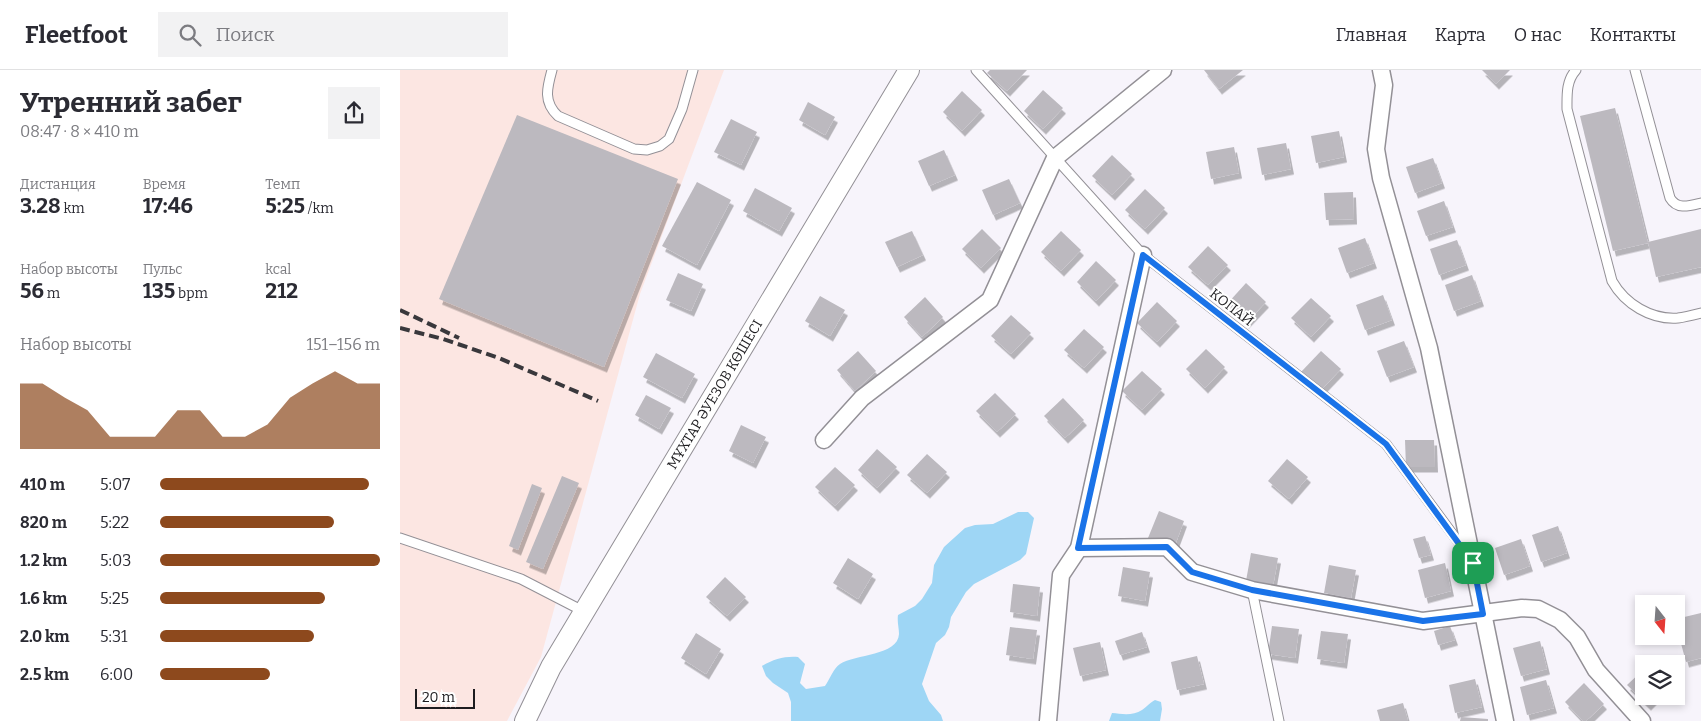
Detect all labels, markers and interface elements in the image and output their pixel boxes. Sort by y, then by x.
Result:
search box [158,12,508,57]
text: Fleetfoot [25,21,128,49]
icon: search [176,21,204,49]
text: Поиск [216,23,274,46]
text: Главная [1336,24,1407,46]
text: Карта [1435,24,1486,46]
text: О нас [1514,24,1562,46]
text: Контакты [1590,24,1676,46]
text: Утренний забег [20,86,242,119]
button: share [328,87,380,139]
text: 08:47 · 8 × 410 m [20,122,139,141]
text: Дистанция [20,176,96,193]
text: Время [143,176,186,193]
text: Темп [265,176,300,193]
text: 3.28 [20,193,61,219]
text: 17:46 [143,193,193,219]
text: 5:25 [265,193,305,219]
text: km [61,200,85,217]
text: /km [305,200,334,217]
text: Набор высоты [20,261,118,278]
text: Пульс [143,261,183,278]
text: kcal [265,261,291,278]
text: 56 [20,278,44,304]
text: 135 [143,278,175,304]
text: 212 [265,278,298,304]
street label: КОПАЙ [1206,284,1258,330]
text: m [44,285,60,302]
text: bpm [175,285,208,302]
street label: МҰХТАР ӘУЕЗОВ КӨШЕСІ [664,317,766,472]
text: Набор высоты [20,335,132,354]
text: 151–156 m [307,335,380,354]
text: 410 m [20,475,65,494]
text: 5:07 [100,475,130,494]
text: 820 m [20,513,67,532]
text: 5:22 [100,513,129,532]
pin [1452,542,1494,584]
icon: arrive [1459,549,1487,577]
text: 1.2 km [20,551,67,570]
text: 5:03 [100,551,131,570]
text: 1.6 km [20,589,67,608]
text: 5:25 [100,589,129,608]
north arrow [1635,595,1685,645]
map controls [1635,595,1685,705]
text: 2.0 km [20,627,70,646]
text: 5:31 [100,627,128,646]
button: layers [1635,655,1685,705]
text: 2.5 km [20,665,69,684]
text: 6:00 [100,665,133,684]
scale bar [415,686,475,709]
text: 20 m [422,689,455,706]

